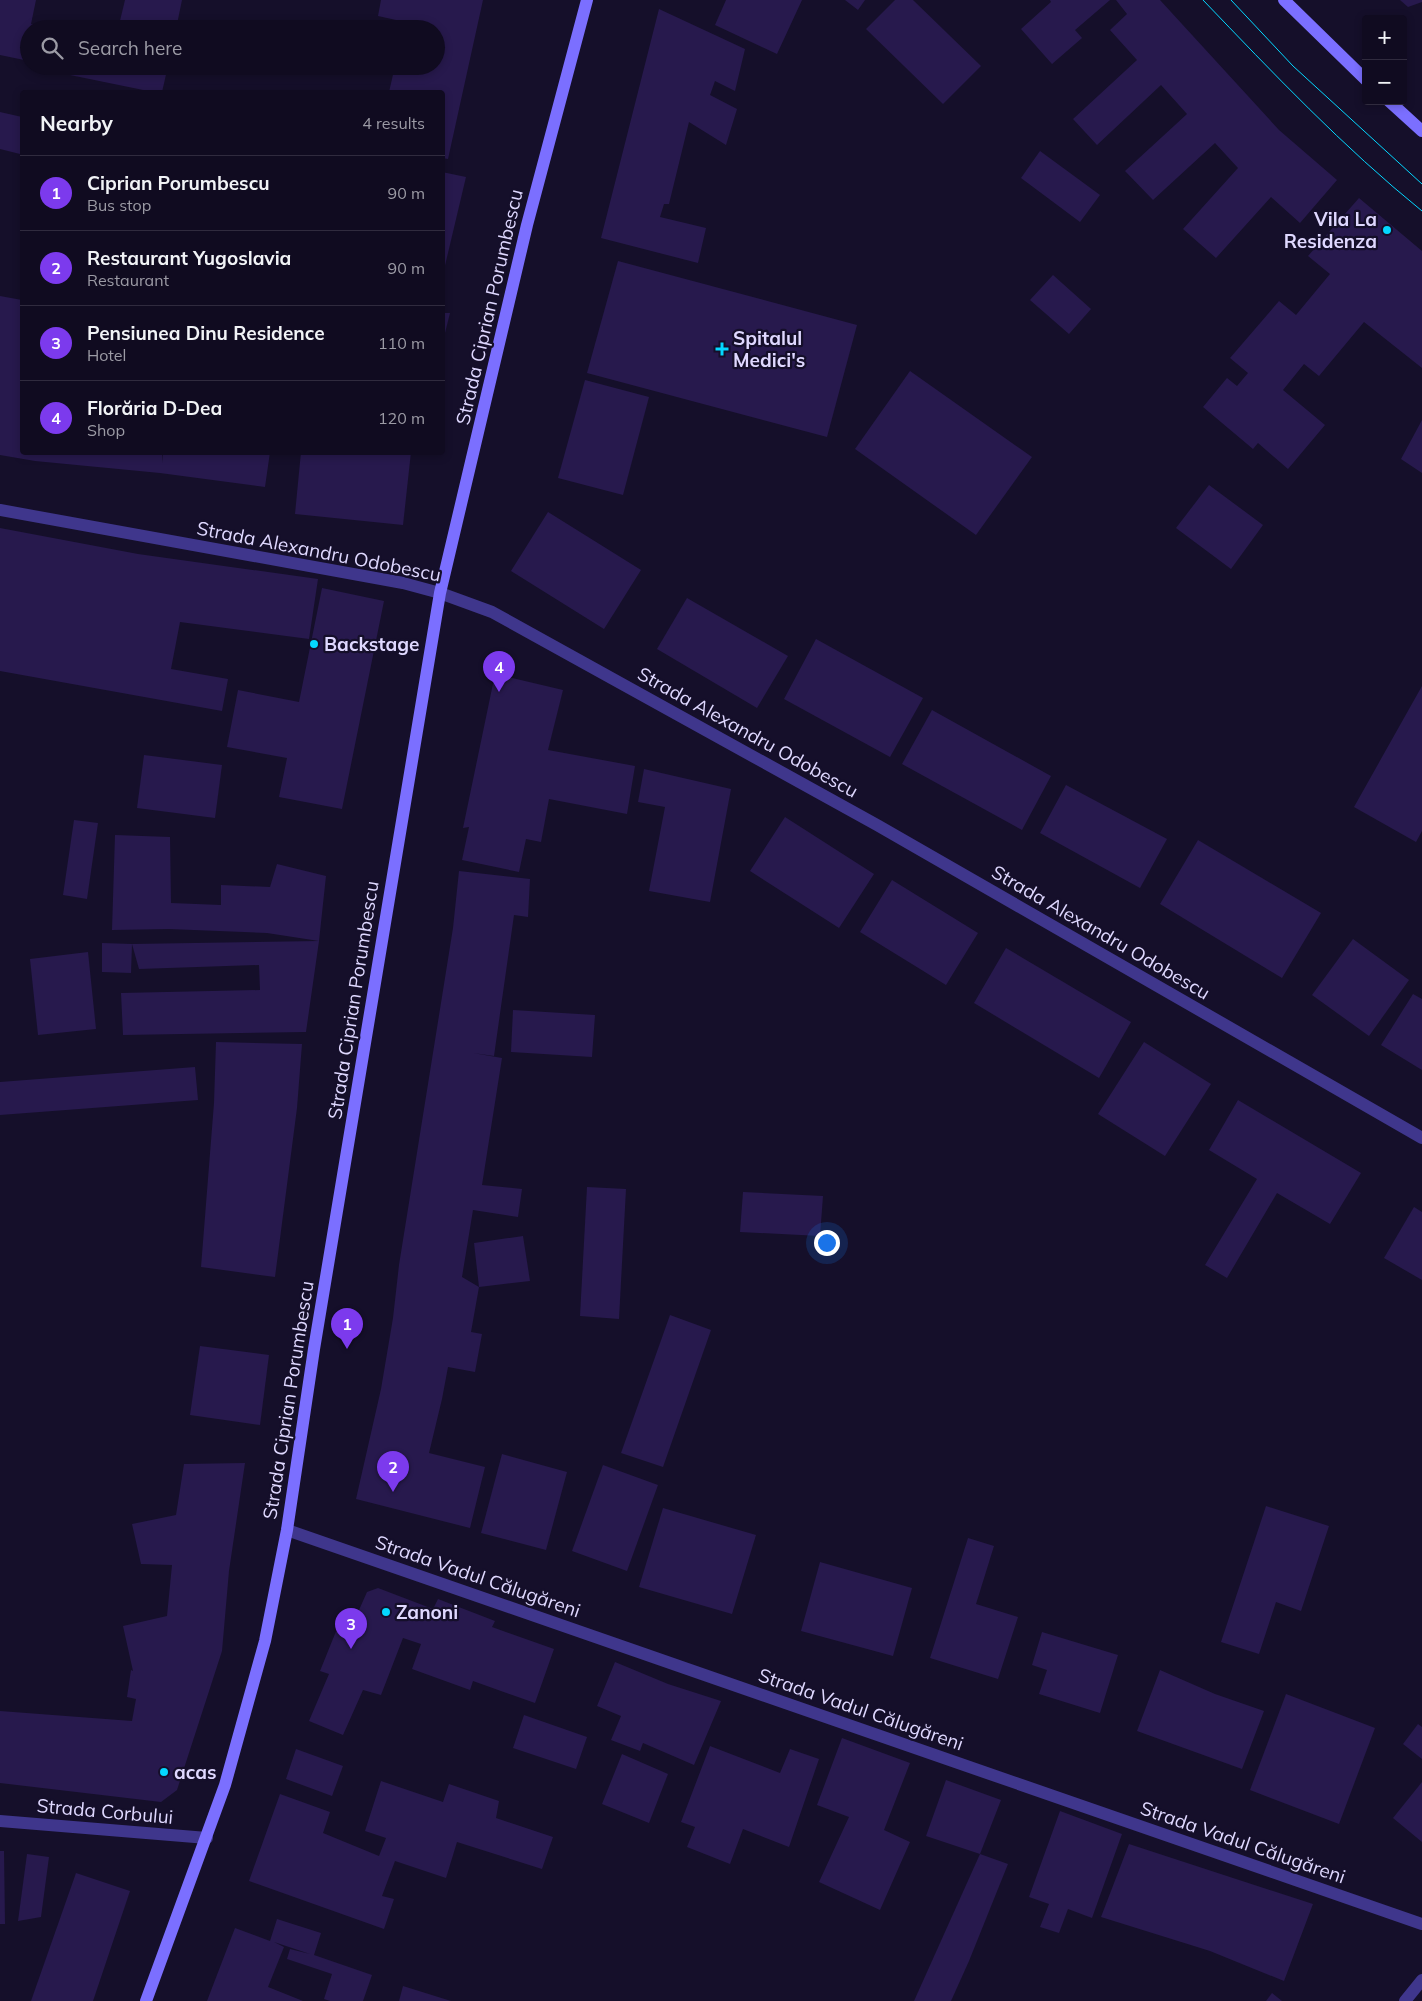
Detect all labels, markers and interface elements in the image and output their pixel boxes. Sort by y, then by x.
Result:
map controls [1362,15,1407,105]
button: + [1362,15,1407,60]
search box [20,20,445,75]
icon: search [38,34,66,62]
text: Search here [78,36,182,60]
button: − [1362,60,1407,105]
text: Nearby [40,110,113,136]
text: 4 results [362,113,425,133]
text: Ciprian Porumbescu [87,171,270,195]
text: 1 [51,183,61,203]
text: 90 m [388,183,425,203]
street label: Strada Ciprian Porumbescu [450,187,528,427]
text: Bus stop [87,195,151,215]
place label: Vila La Residenza [1284,207,1377,253]
marker: Vila La Residenza [1381,224,1393,236]
text: Restaurant Yugoslavia [87,246,291,270]
text: 2 [51,258,61,278]
text: 90 m [388,258,425,278]
text: Restaurant [87,270,169,290]
text: Pensiunea Dinu Residence [87,321,325,345]
place label: Spitalul Medici's [733,326,805,372]
text: 3 [51,333,61,353]
text: 110 m [378,333,425,353]
marker: Spitalul Medici's [715,342,729,356]
text: Hotel [87,345,126,365]
text: Florăria D-Dea [87,396,222,420]
text: 4 [51,408,61,428]
text: 120 m [378,408,425,428]
text: Shop [87,420,125,440]
street label: Strada Alexandru Odobescu [195,516,443,586]
place label: Backstage [324,632,419,656]
marker: Backstage [308,638,320,650]
pin: 4 [483,651,515,692]
street label: Strada Alexandru Odobescu [634,661,862,803]
street label: Strada Alexandru Odobescu [987,859,1215,1005]
street label: Strada Ciprian Porumbescu [322,879,384,1121]
your location [814,1230,840,1256]
street label: Strada Ciprian Porumbescu [257,1279,319,1521]
pin: 1 [331,1308,363,1349]
pin: 2 [377,1451,409,1492]
street label: Strada Vadul Călugăreni [372,1530,584,1622]
place label: Zanoni [396,1600,458,1624]
marker: Zanoni [380,1606,392,1618]
pin: 3 [335,1608,367,1649]
street label: Strada Vadul Călugăreni [755,1663,967,1755]
place label: acas [174,1760,217,1784]
marker: acas [158,1766,170,1778]
street label: Strada Corbului [36,1793,174,1829]
street label: Strada Vadul Călugăreni [1137,1796,1349,1888]

